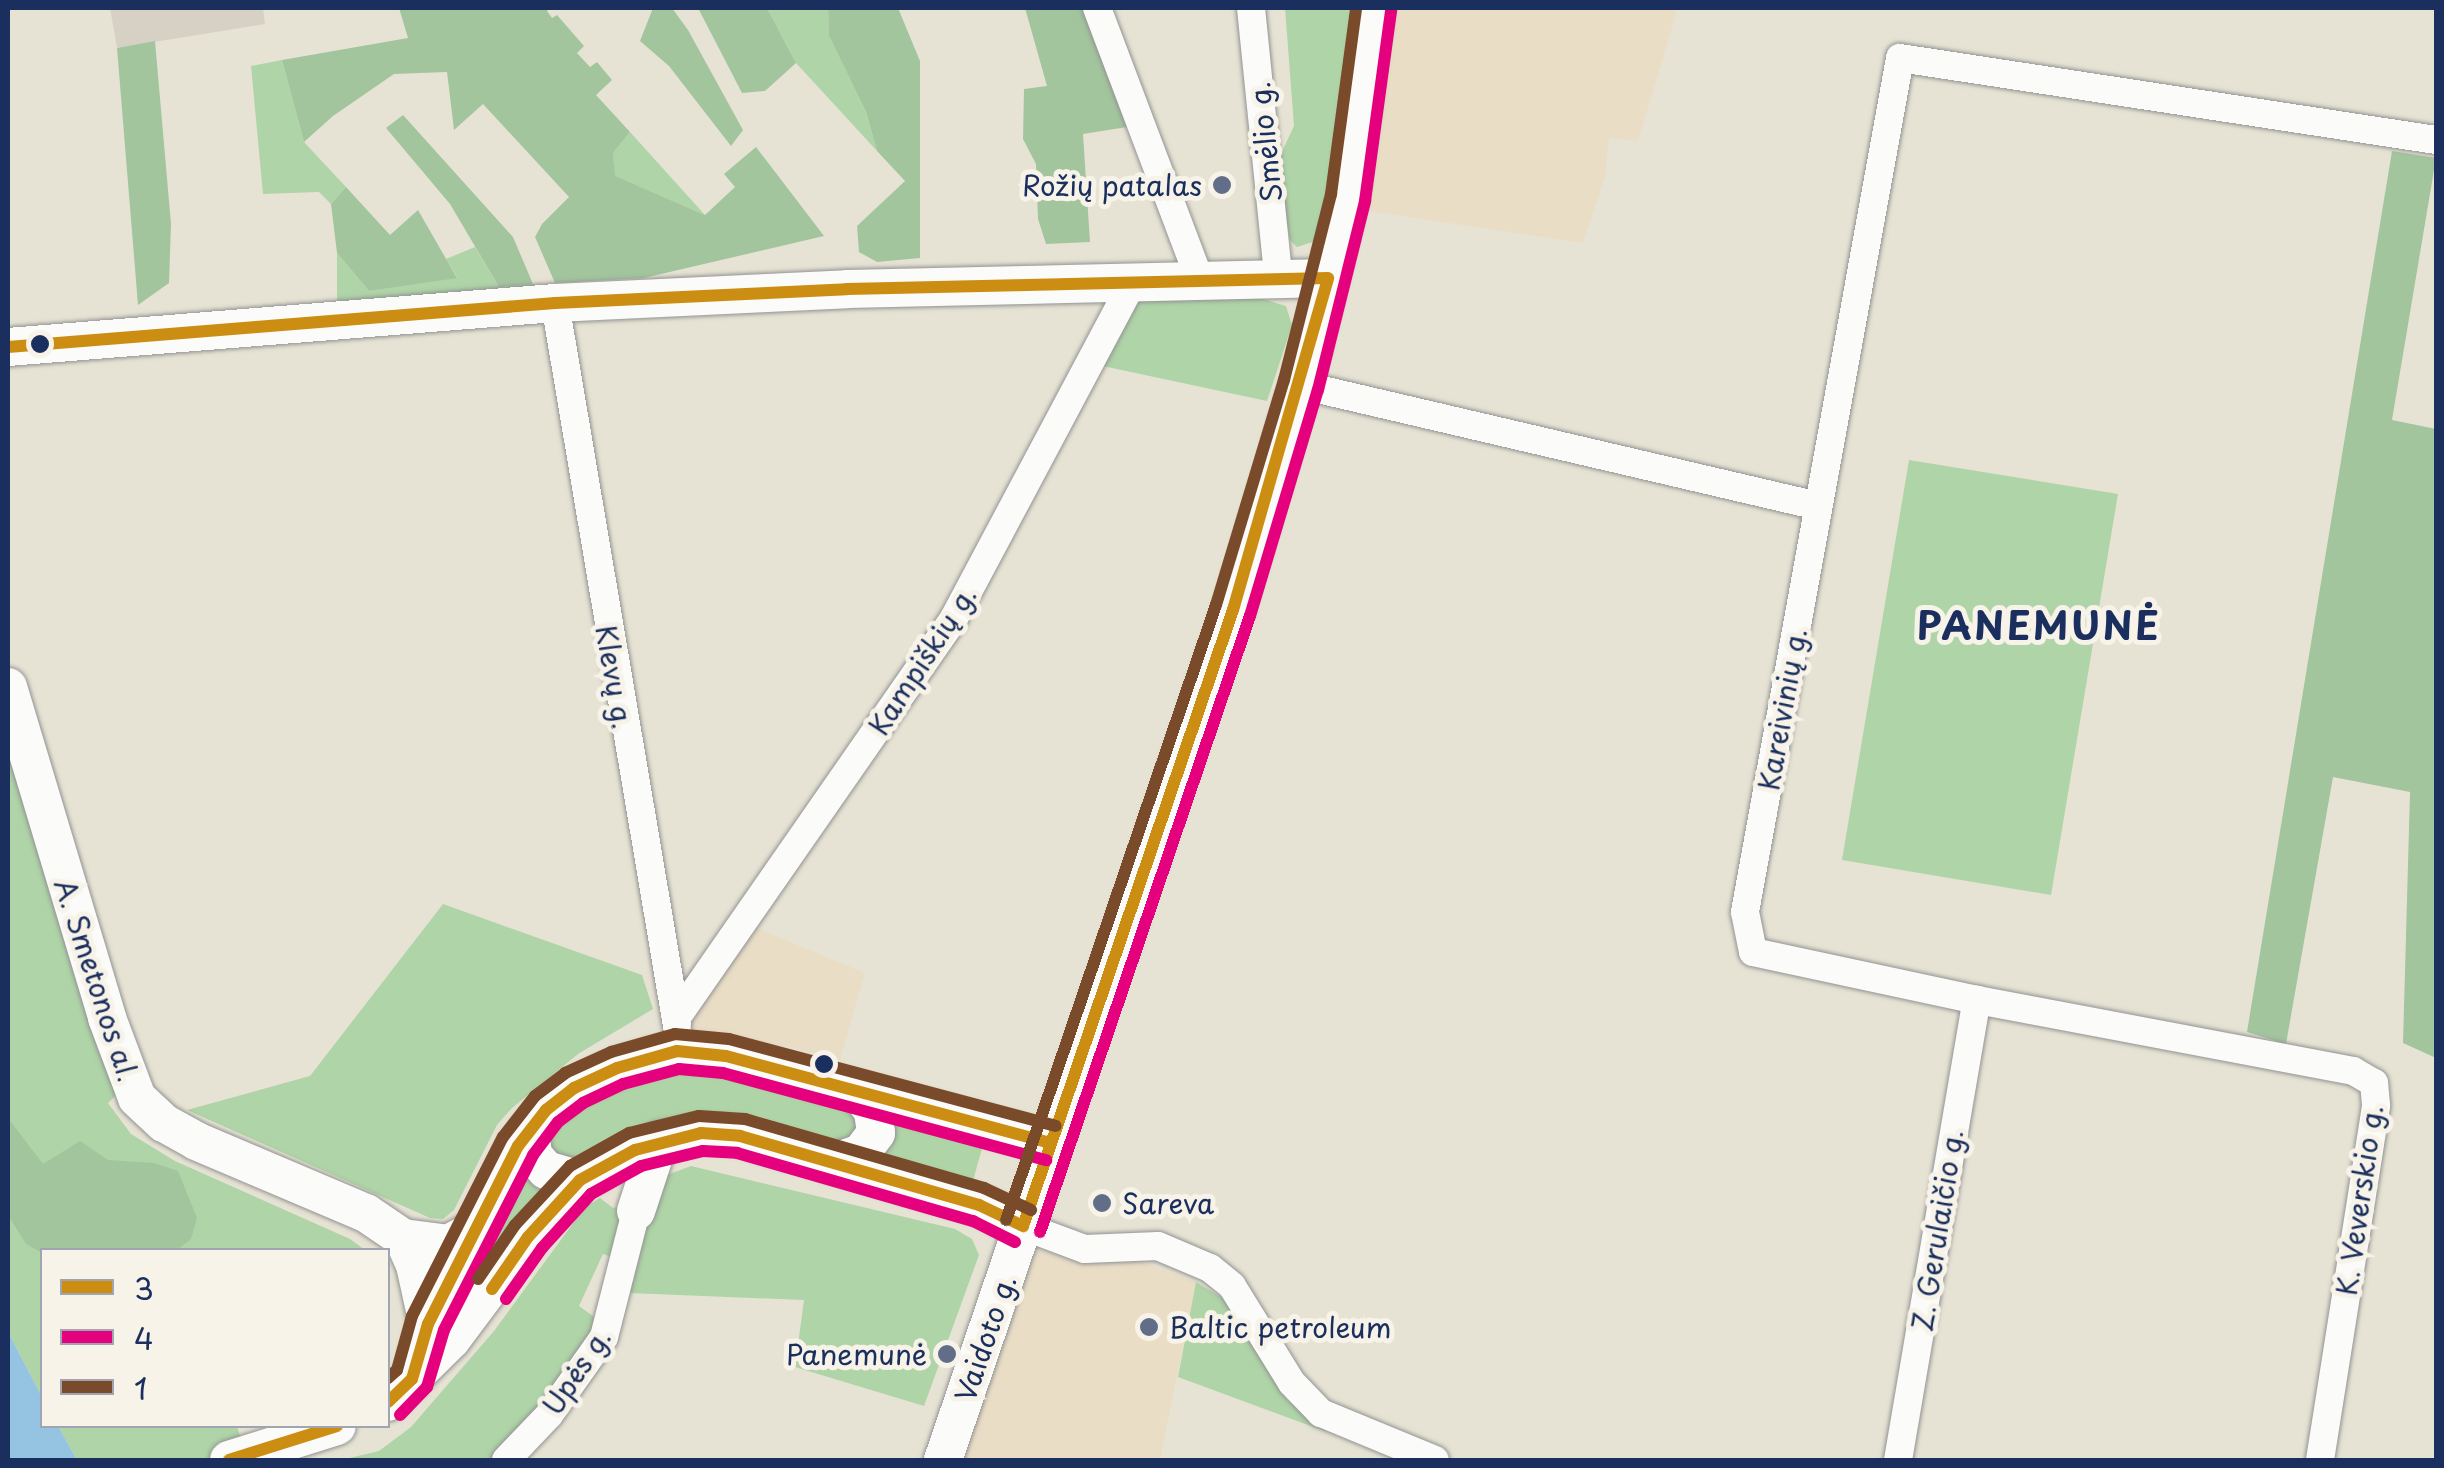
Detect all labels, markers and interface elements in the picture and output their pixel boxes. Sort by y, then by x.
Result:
street label: Smėlio g. [1242,80,1288,204]
place label: Rožių patalas [1021,168,1202,202]
marker: Rožių patalas [1211,174,1233,196]
unlabelled marker [30,334,50,354]
street label: Kampiškių g. [861,579,983,741]
district label: PANEMUNĖ [1918,602,2160,648]
street label: Klevų g. [589,623,641,731]
street label: Kareivinių g. [1751,625,1813,793]
street label: A. Smetonos al. [48,874,146,1086]
unlabelled marker [814,1054,834,1074]
street label: K. Veverskio g. [2329,1101,2389,1299]
street label: Z. Gerulaičio g. [1904,1126,1970,1334]
place label: Sareva [1122,1186,1214,1220]
marker: Sareva [1091,1192,1113,1214]
legend [40,1248,390,1428]
text: 3 [134,1265,154,1310]
street label: Vaidoto g. [948,1270,1022,1406]
place label: Baltic petroleum [1169,1310,1388,1344]
text: 4 [134,1315,154,1360]
marker: Baltic petroleum [1138,1316,1160,1338]
street label: Upės g. [535,1321,617,1421]
place label: Panemunė [786,1337,927,1371]
marker: Panemunė [936,1343,958,1365]
text: 1 [134,1365,147,1410]

